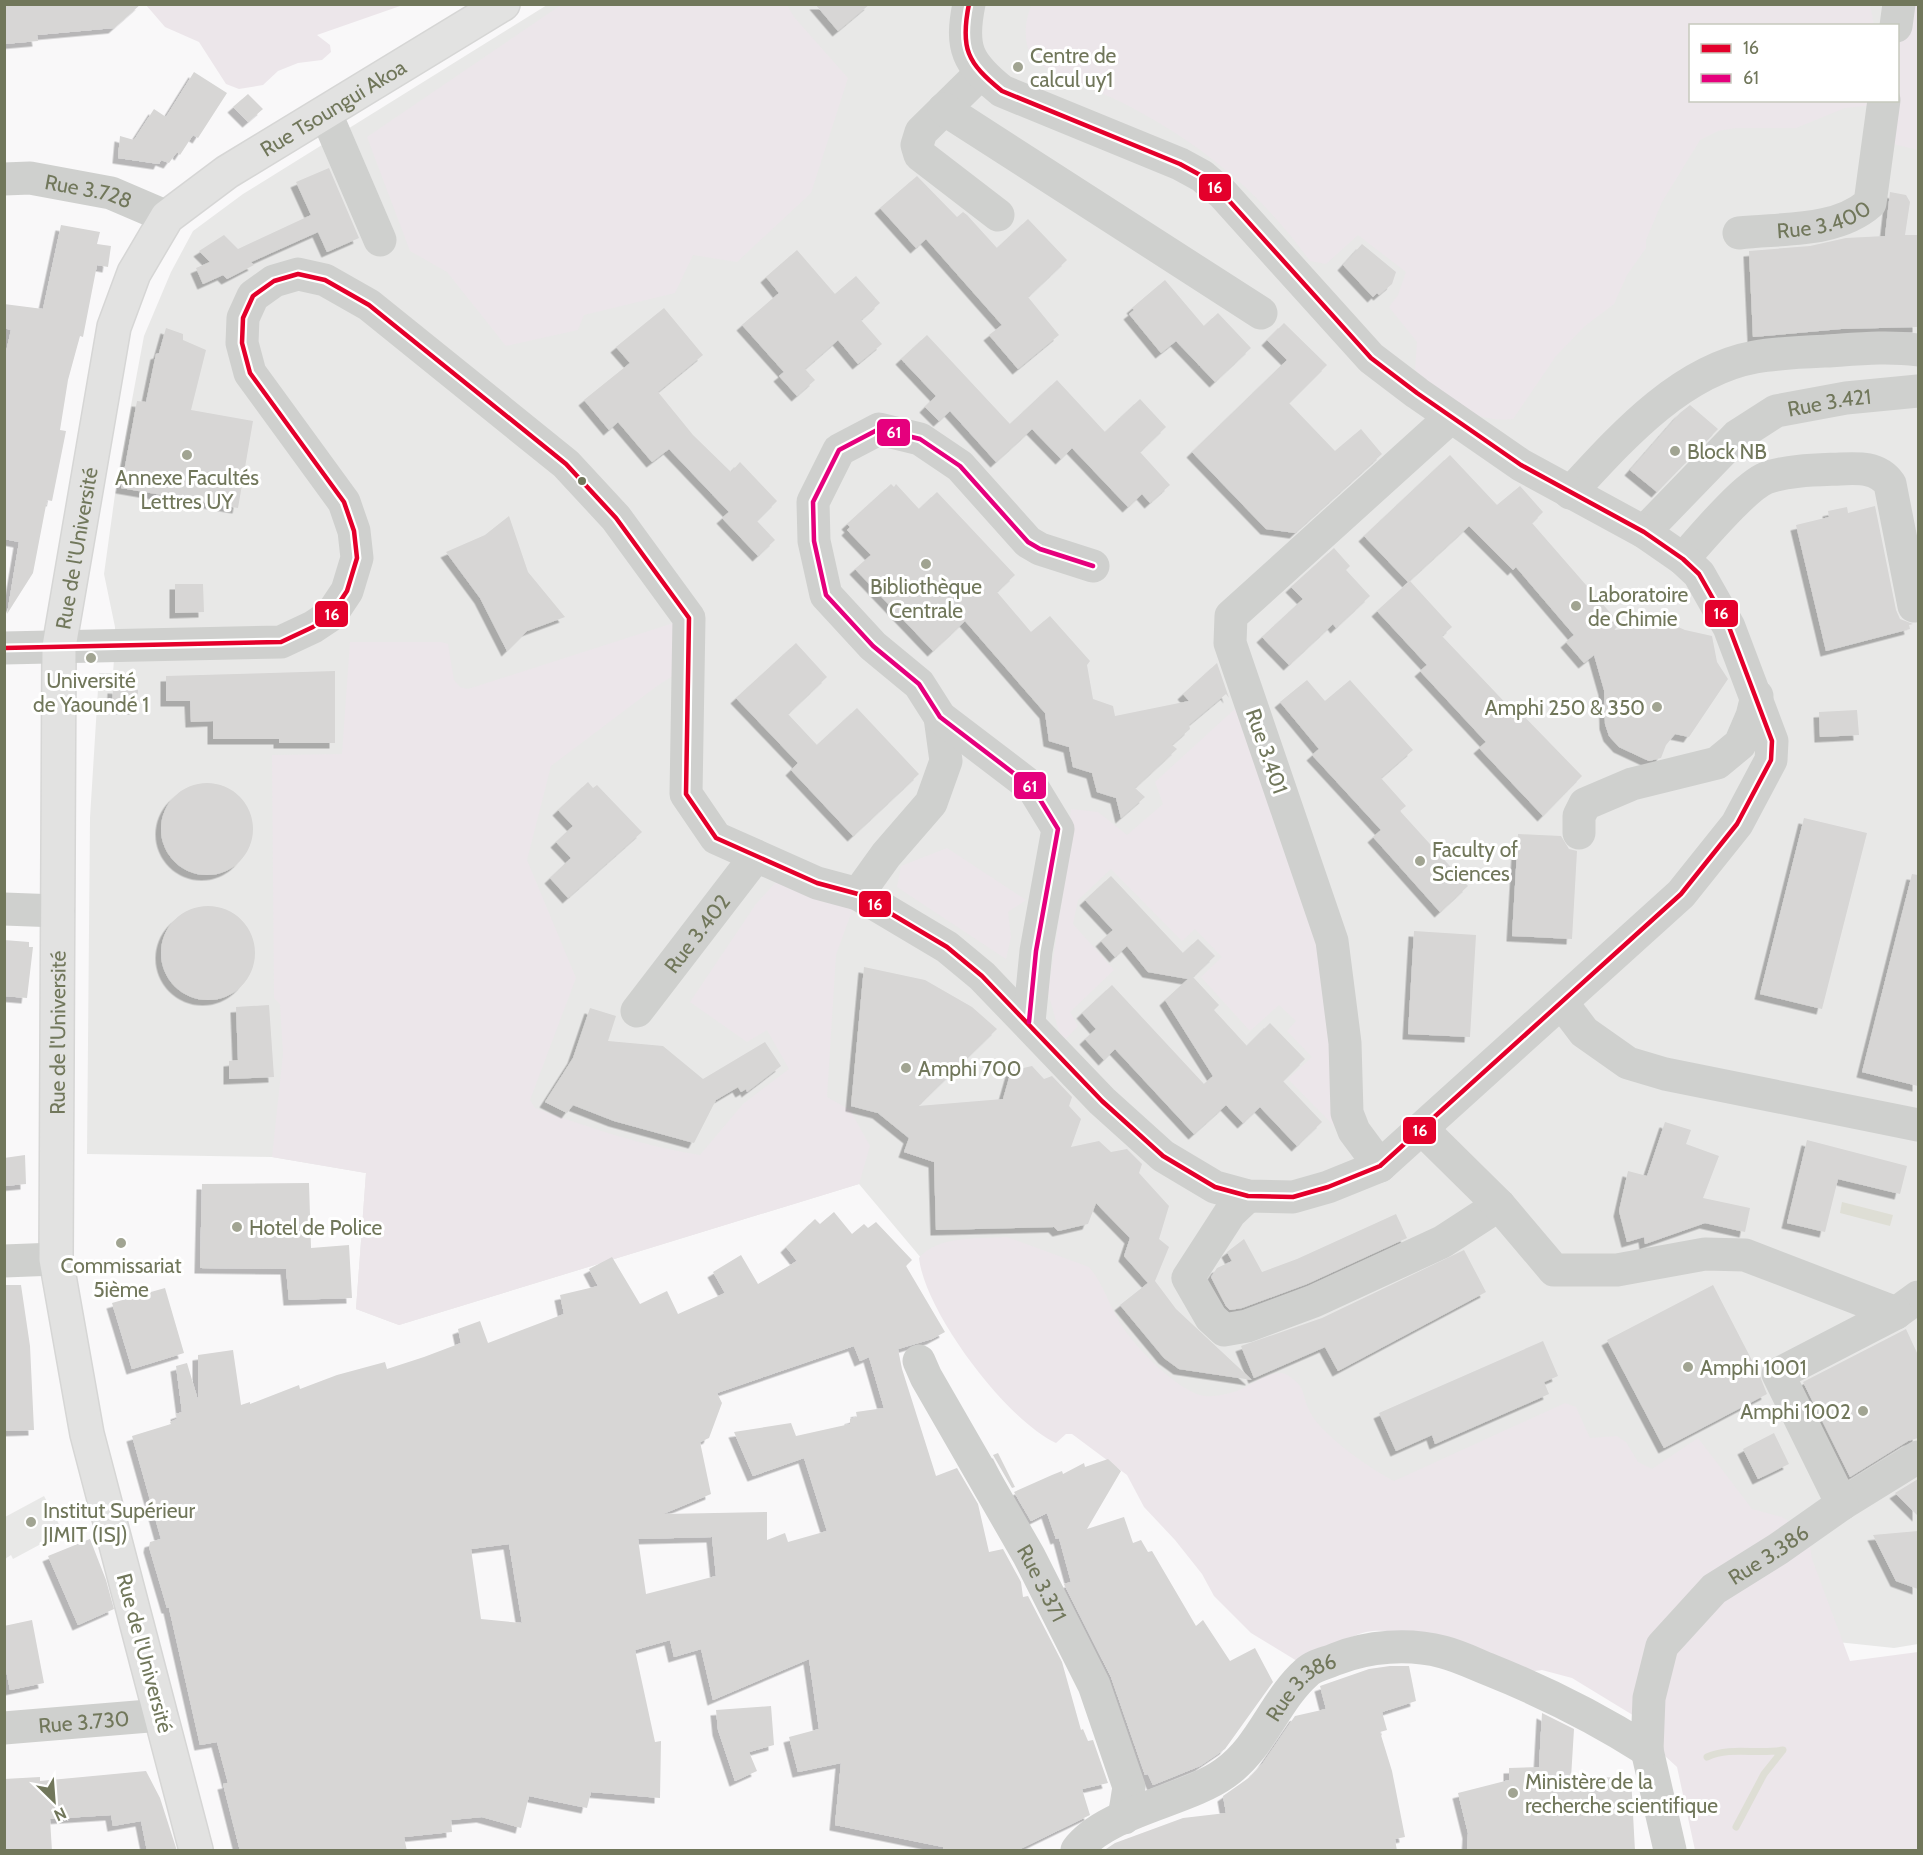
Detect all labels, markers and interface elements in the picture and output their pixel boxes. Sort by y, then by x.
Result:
legend [1689,24,1899,102]
text: 16 [1743,37,1759,59]
place label: Centre de calcul uy1 [1030,43,1117,92]
street label: Rue Tsoungui Akoa [255,54,410,161]
marker: Centre de calcul uy1 [1011,60,1025,74]
text: 61 [1743,67,1759,89]
street label: Rue 3.728 [43,169,136,213]
line badge: 16 [1198,173,1232,202]
text: 16 [1208,178,1222,197]
street label: Rue 3.400 [1776,195,1875,243]
street label: Rue 3.421 [1785,383,1872,421]
line badge: 61 [876,418,911,447]
text: 61 [887,423,901,442]
place label: Block NB [1687,439,1767,464]
marker: Block NB [1668,444,1682,458]
marker: Annexe Facultés Lettres UY [180,448,194,462]
street label: Rue de l'Université [50,465,102,631]
place label: Annexe Facultés Lettres UY [115,465,259,514]
unlabelled marker [576,475,588,487]
marker: Bibliothèque Centrale [919,557,933,571]
place label: Bibliothèque Centrale [870,574,982,623]
place label: Laboratoire de Chimie [1588,582,1689,631]
marker: Laboratoire de Chimie [1569,599,1583,613]
line badge: 16 [1704,599,1739,628]
line badge: 16 [314,600,349,628]
text: 16 [1714,604,1728,623]
text: 16 [325,605,339,624]
marker: Université de Yaoundé 1 [84,651,98,665]
place label: Université de Yaoundé 1 [33,668,149,717]
place label: Amphi 250 & 350 [1485,695,1645,720]
marker: Amphi 250 & 350 [1650,700,1664,714]
street label: Rue 3.401 [1241,705,1293,797]
line badge: 61 [1013,771,1047,800]
text: 61 [1023,777,1037,796]
place label: Faculty of Sciences [1432,837,1518,886]
marker: Faculty of Sciences [1413,854,1427,868]
street label: Rue 3.402 [659,889,735,978]
line badge: 16 [858,890,892,918]
text: 16 [868,895,882,914]
street label: Rue de l'Université [44,950,70,1115]
place label: Amphi 700 [918,1056,1021,1081]
marker: Amphi 700 [899,1061,913,1075]
line badge: 16 [1402,1116,1437,1145]
text: 16 [1413,1121,1427,1140]
place label: Hotel de Police [249,1215,383,1240]
marker: Hotel de Police [230,1220,244,1234]
marker: Commissariat 5ième [114,1236,128,1250]
place label: Commissariat 5ième [61,1253,181,1302]
place label: Amphi 1001 [1700,1355,1807,1380]
marker: Amphi 1001 [1681,1360,1695,1374]
place label: Amphi 1002 [1740,1399,1851,1424]
marker: Amphi 1002 [1856,1404,1870,1418]
place label: Institut Supérieur JIMIT (ISJ) [42,1498,195,1547]
marker: Institut Supérieur JIMIT (ISJ) [24,1515,38,1529]
street label: Rue 3.386 [1723,1519,1813,1590]
street label: Rue 3.371 [1012,1540,1072,1626]
street label: Rue de l'Université [112,1571,178,1736]
street label: Rue 3.386 [1260,1648,1339,1726]
street label: Rue 3.730 [37,1705,130,1738]
place label: Ministère de la recherche scientifique [1525,1769,1718,1818]
north arrow [24,1771,84,1831]
marker: Ministère de la recherche scientifique [1506,1786,1520,1800]
text: N [51,1803,69,1825]

